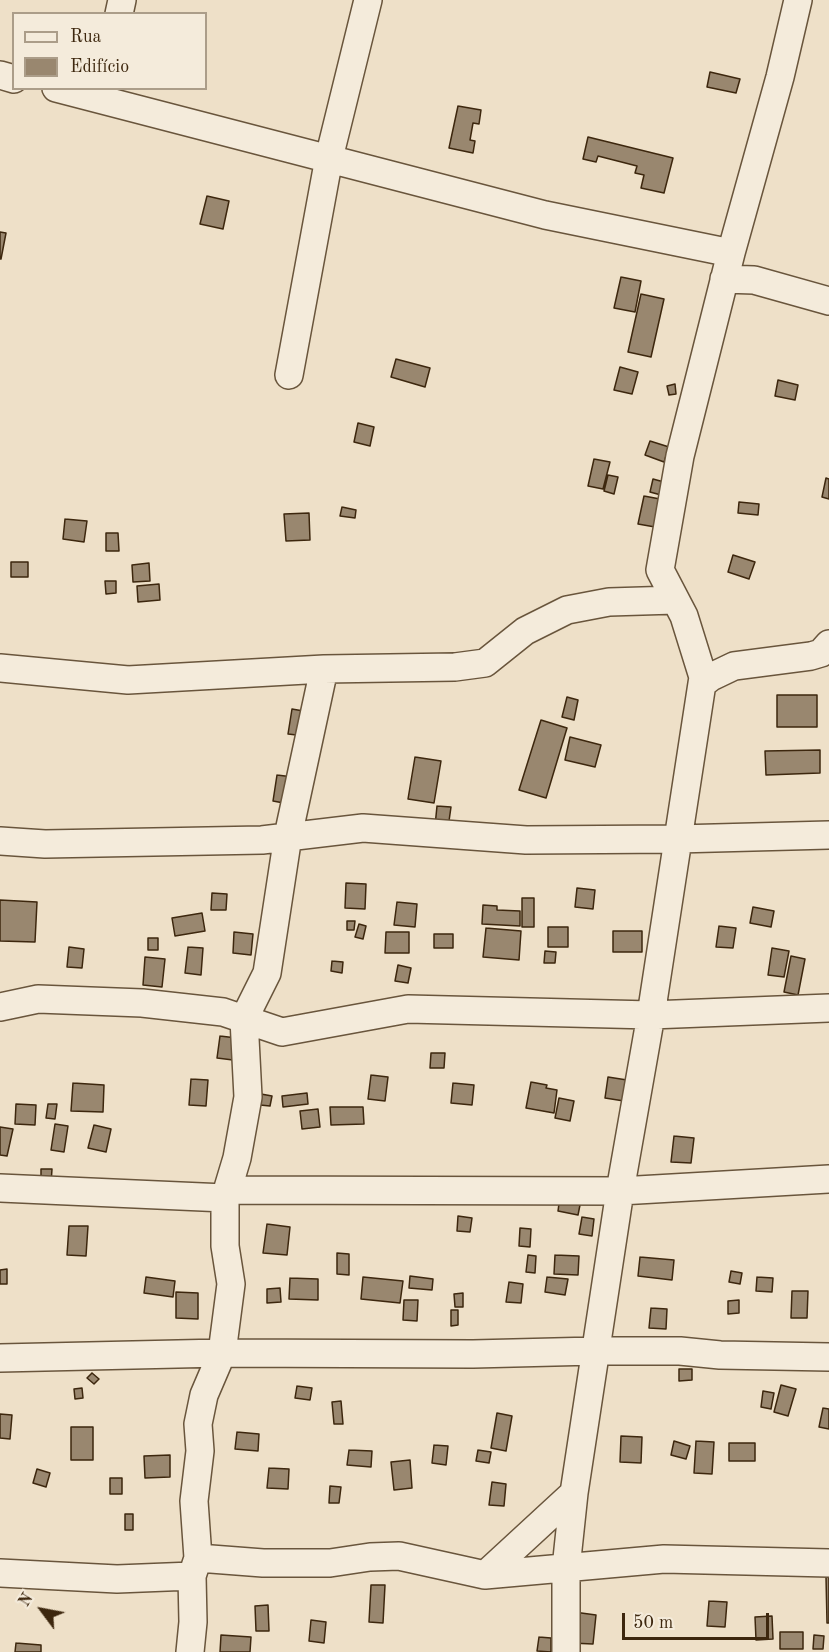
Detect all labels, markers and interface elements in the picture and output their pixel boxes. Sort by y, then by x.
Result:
legend [12,12,207,90]
text: Rua [70,28,101,46]
text: Edifício [70,58,129,76]
north arrow [12,1580,72,1640]
text: N [17,1591,37,1610]
scale bar [625,1601,772,1639]
text: 50 m [633,1614,673,1632]

